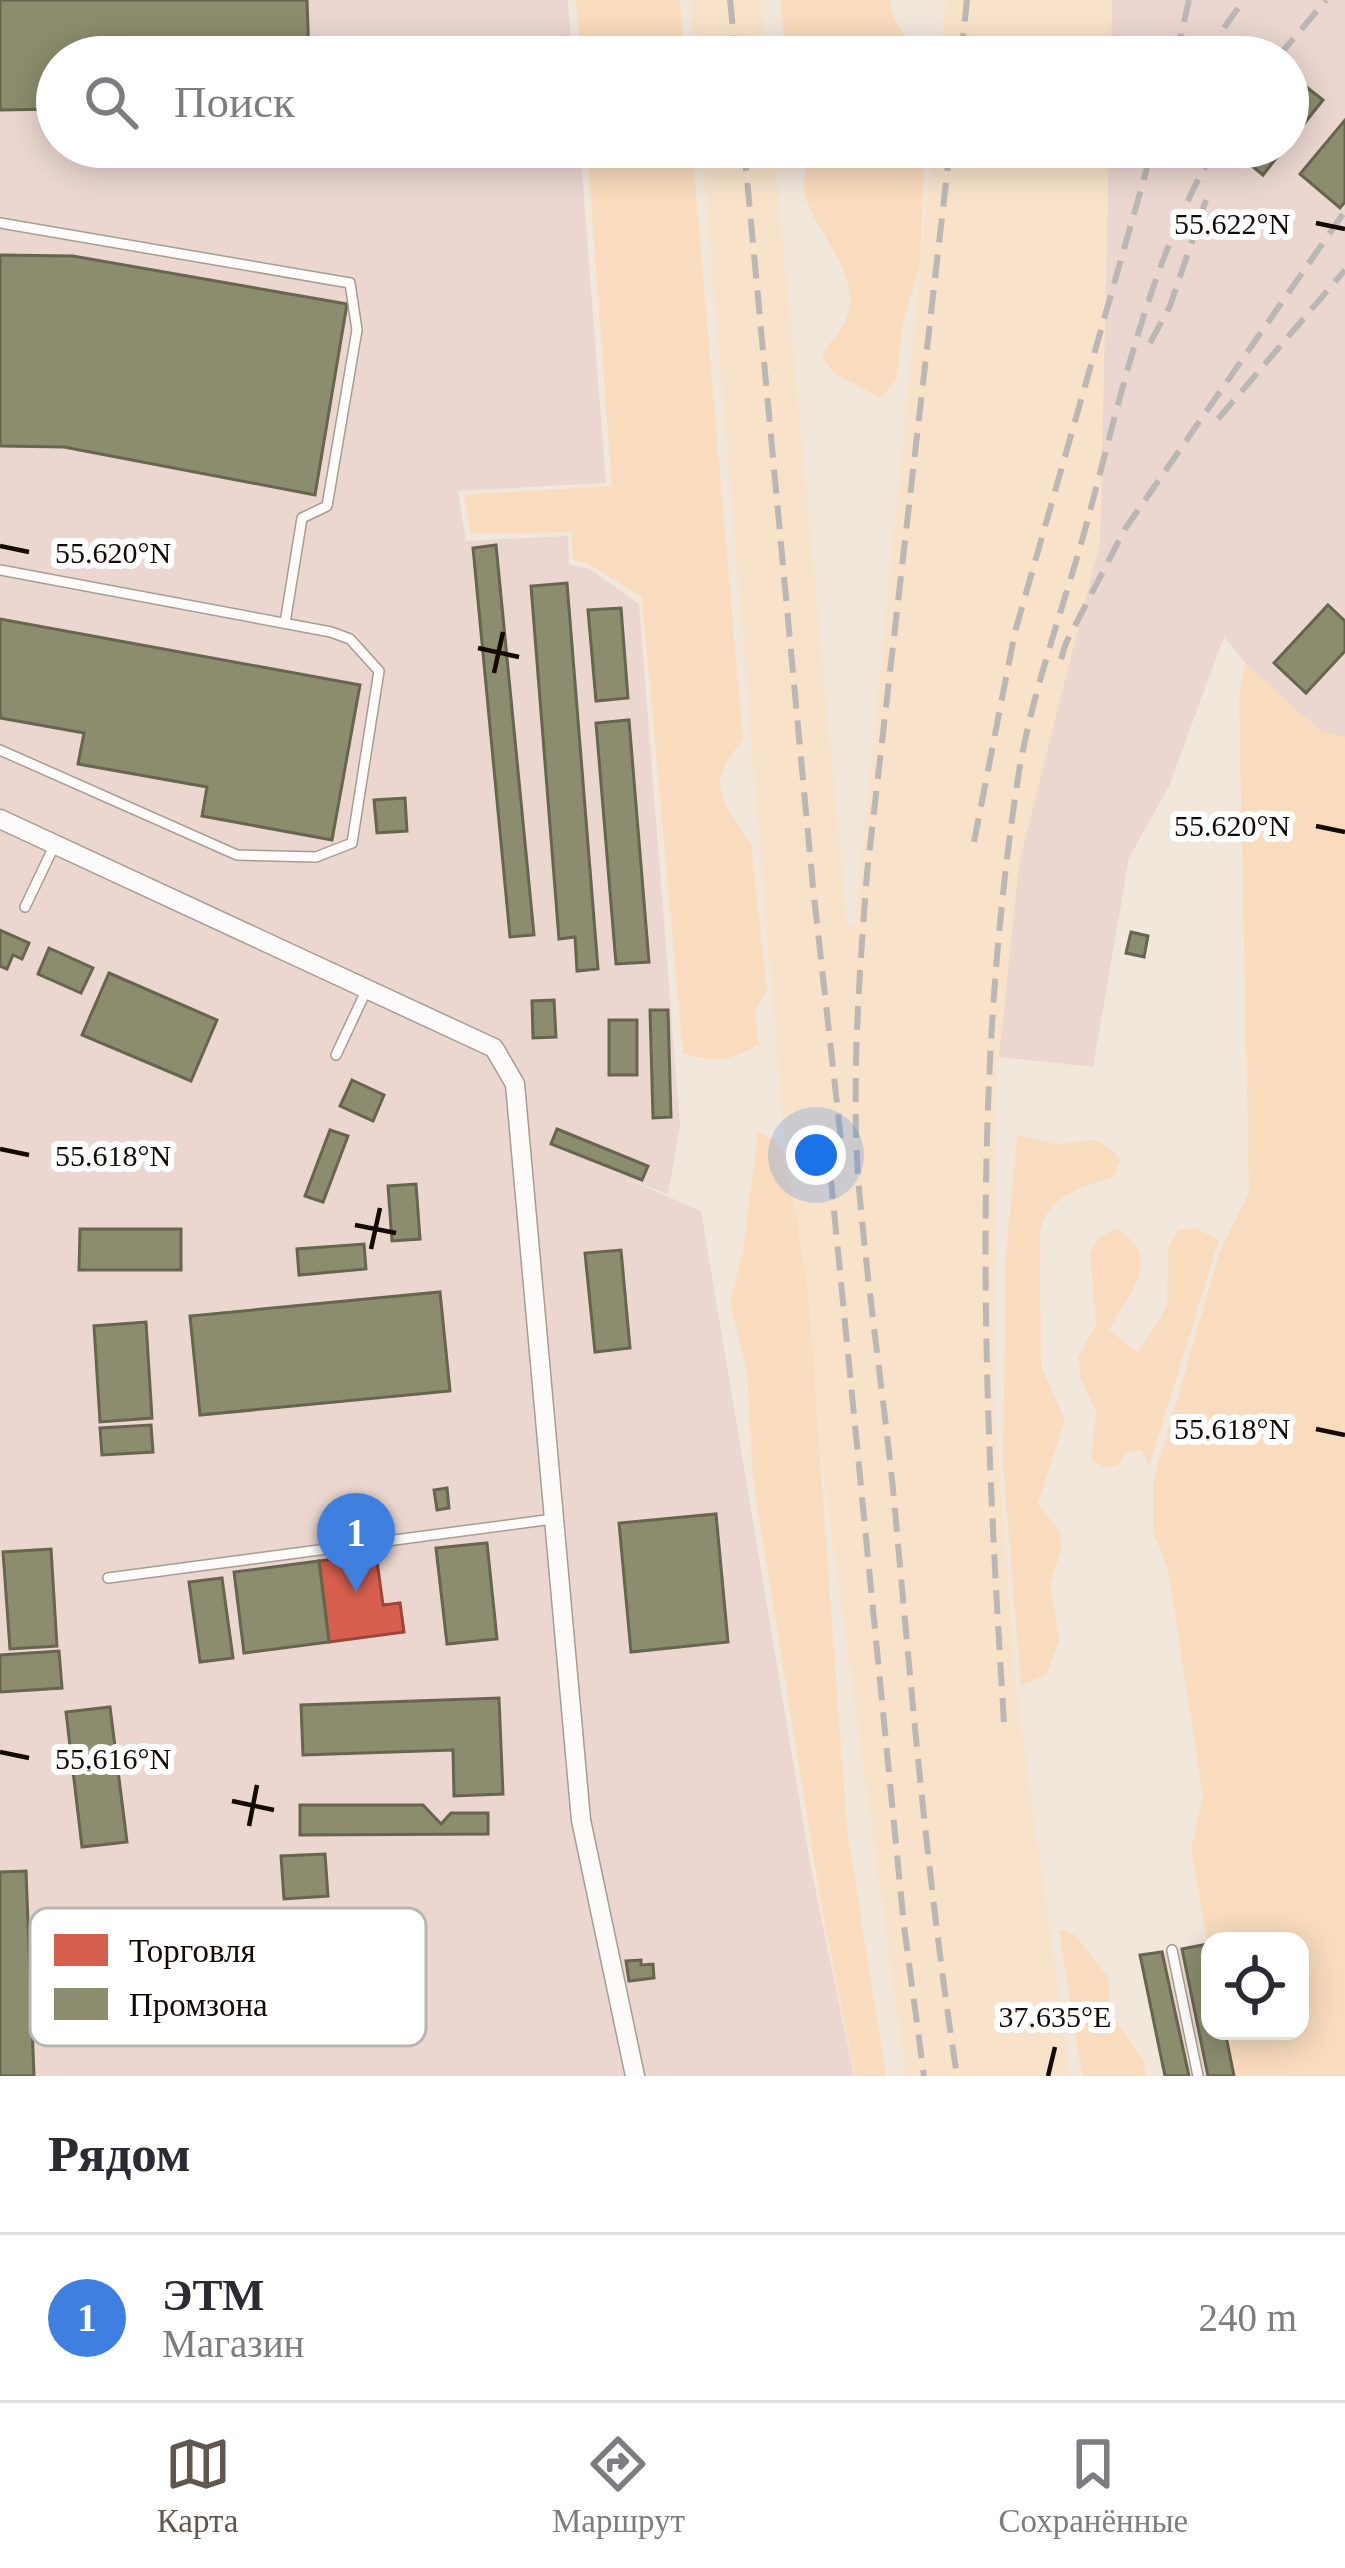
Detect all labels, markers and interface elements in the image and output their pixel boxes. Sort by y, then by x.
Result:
search box [36,36,1309,168]
icon: search [78,69,144,135]
text: Поиск [174,77,295,127]
text: 55.622°N [1174,207,1290,240]
text: 55.620°N [55,536,171,569]
text: 55.620°N [1174,809,1290,842]
your location [786,1125,846,1185]
text: 55.618°N [55,1139,171,1172]
text: 55.618°N [1174,1412,1290,1445]
pin: 1 [317,1493,395,1592]
text: 55.616°N [55,1742,171,1775]
legend [30,1908,426,2046]
map controls [1201,1932,1309,2040]
button: locate [1201,1932,1309,2040]
text: Торговля [129,1933,256,1969]
text: Промзона [129,1987,268,2023]
text: 37.635°E [999,2000,1111,2033]
text: Рядом [48,2126,191,2182]
text: ЭТМ [162,2270,264,2320]
text: 1 [77,2296,97,2339]
text: 240 m [1198,2296,1297,2339]
text: Магазин [162,2322,304,2365]
tab: Карта [157,2431,239,2540]
tab: Маршрут [552,2431,685,2540]
tab: Сохранённые [998,2431,1188,2540]

